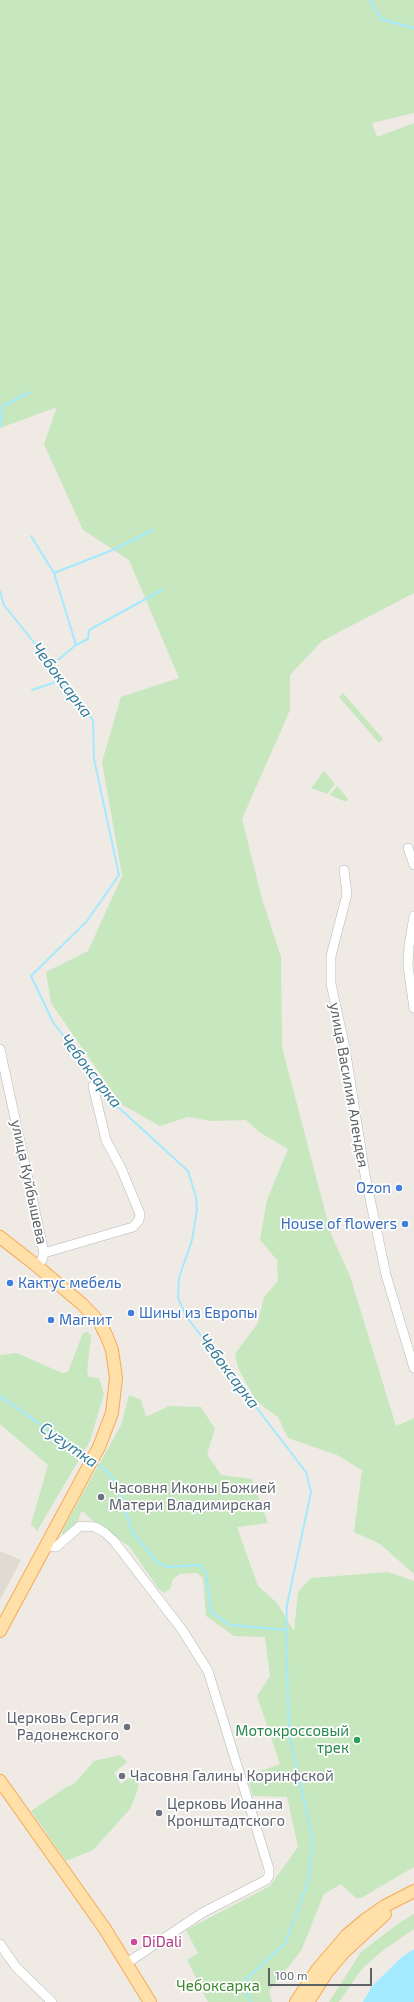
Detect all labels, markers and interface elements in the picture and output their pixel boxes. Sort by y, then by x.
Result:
water label: Чебоксарка [28,639,96,721]
street label: улица Василия Алендея [326,1001,372,1169]
water label: Чебоксарка [56,1030,126,1112]
street label: улица Куйбышева [7,1118,51,1246]
place label: Ozon [356,1179,391,1197]
marker: Ozon [394,1183,404,1193]
place label: House of flowers [281,1215,397,1233]
marker: House of flowers [400,1219,410,1229]
place label: Кактус мебель [18,1274,121,1292]
marker: Кактус мебель [5,1278,15,1288]
place label: Шины из Европы [139,1304,258,1322]
marker: Шины из Европы [126,1308,136,1318]
place label: Магнит [59,1311,112,1329]
marker: Магнит [46,1315,56,1325]
water label: Чебоксарка [195,1330,263,1412]
water label: Сугутка [36,1418,102,1472]
place label: Часовня Иконы Божией Матери Владимирская [109,1479,276,1514]
marker: Часовня Иконы Божией Матери Владимирская [96,1492,106,1502]
place label: Церковь Сергия Радонежского [7,1709,119,1744]
marker: Церковь Сергия Радонежского [122,1722,132,1732]
place label: Мотокроссовый трек [235,1722,349,1757]
marker: Мотокроссовый трек [352,1735,362,1745]
place label: Часовня Галины Коринфской [130,1767,334,1785]
marker: Часовня Галины Коринфской [117,1771,127,1781]
place label: Церковь Иоанна Кронштадтского [167,1795,285,1830]
marker: Церковь Иоанна Кронштадтского [154,1808,164,1818]
place label: DiDali [142,1933,182,1951]
marker: DiDali [129,1937,139,1947]
scale bar [270,1960,374,1986]
text: 100 m [275,1968,307,1982]
park label: Чебоксарка [176,1977,260,1995]

